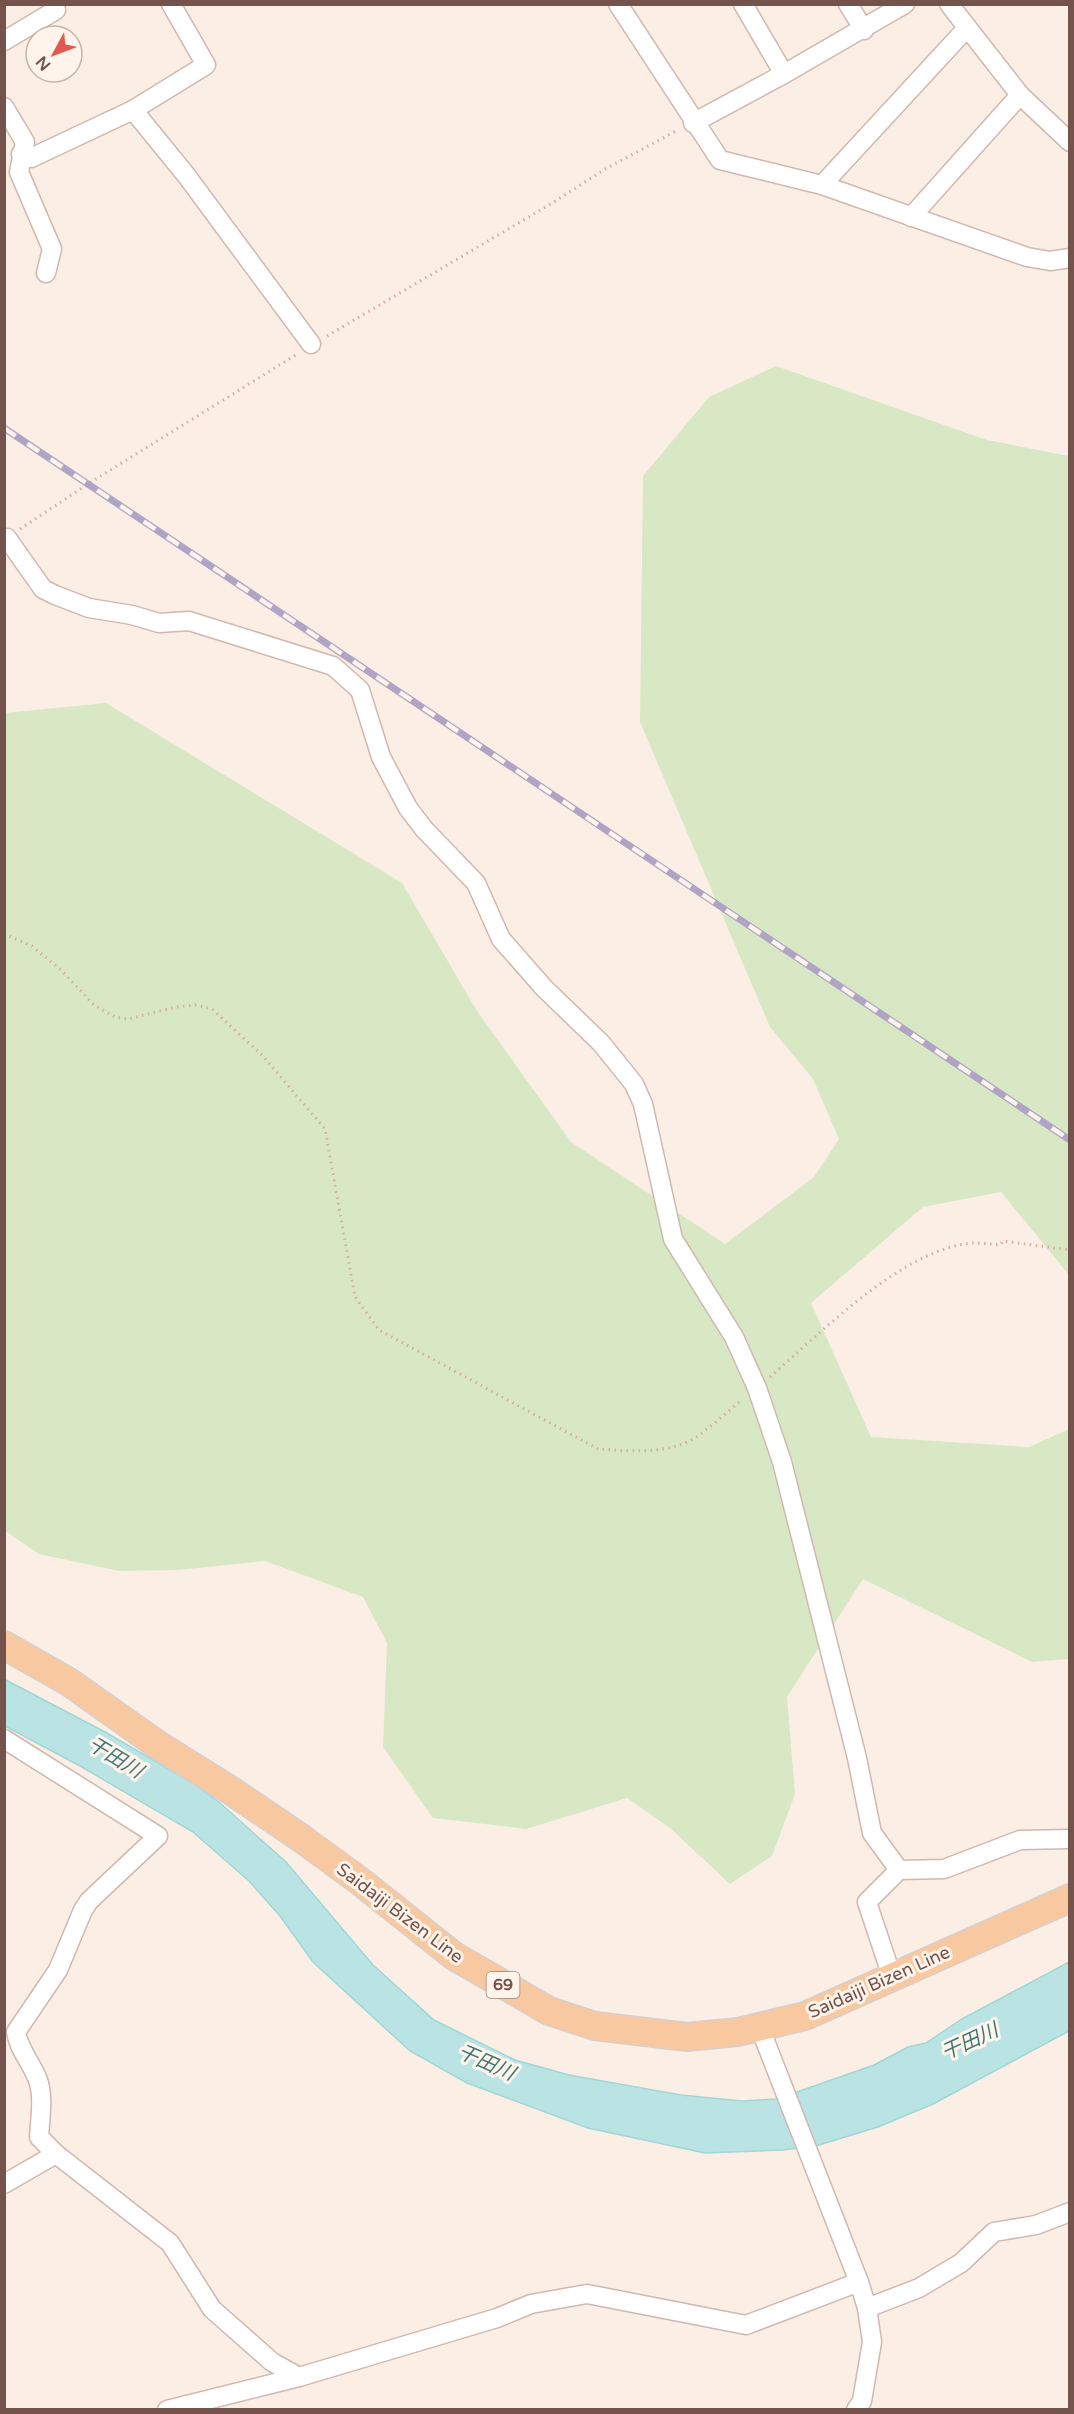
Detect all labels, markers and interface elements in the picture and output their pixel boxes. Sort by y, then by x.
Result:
north arrow [24,24,84,84]
text: N [32,52,55,75]
water label: 干田川 [83,1732,149,1785]
street label: Saidaiji Bizen Line [332,1858,468,1968]
street label: Saidaiji Bizen Line [805,1941,953,2023]
road number: 69 [486,1972,520,1998]
water label: 干田川 [938,2018,1004,2066]
water label: 干田川 [454,2040,520,2087]

